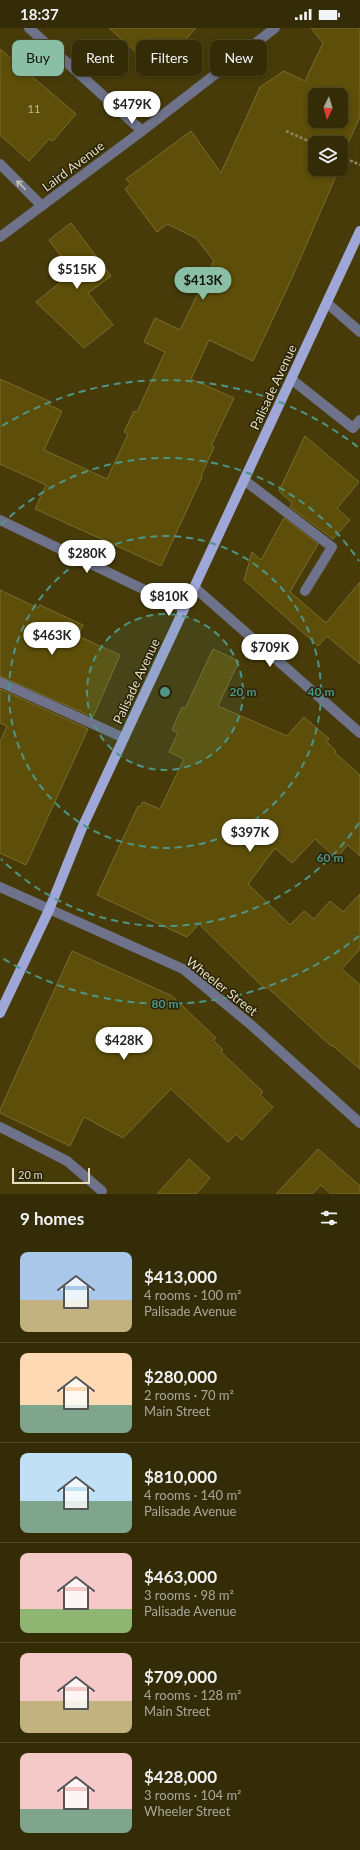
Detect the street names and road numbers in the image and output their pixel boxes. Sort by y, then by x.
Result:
street label: Laird Avenue [39,137,107,195]
street label: Palisade Avenue [246,342,300,432]
street label: Palisade Avenue [109,636,163,726]
street label: Wheeler Street [183,953,261,1019]

